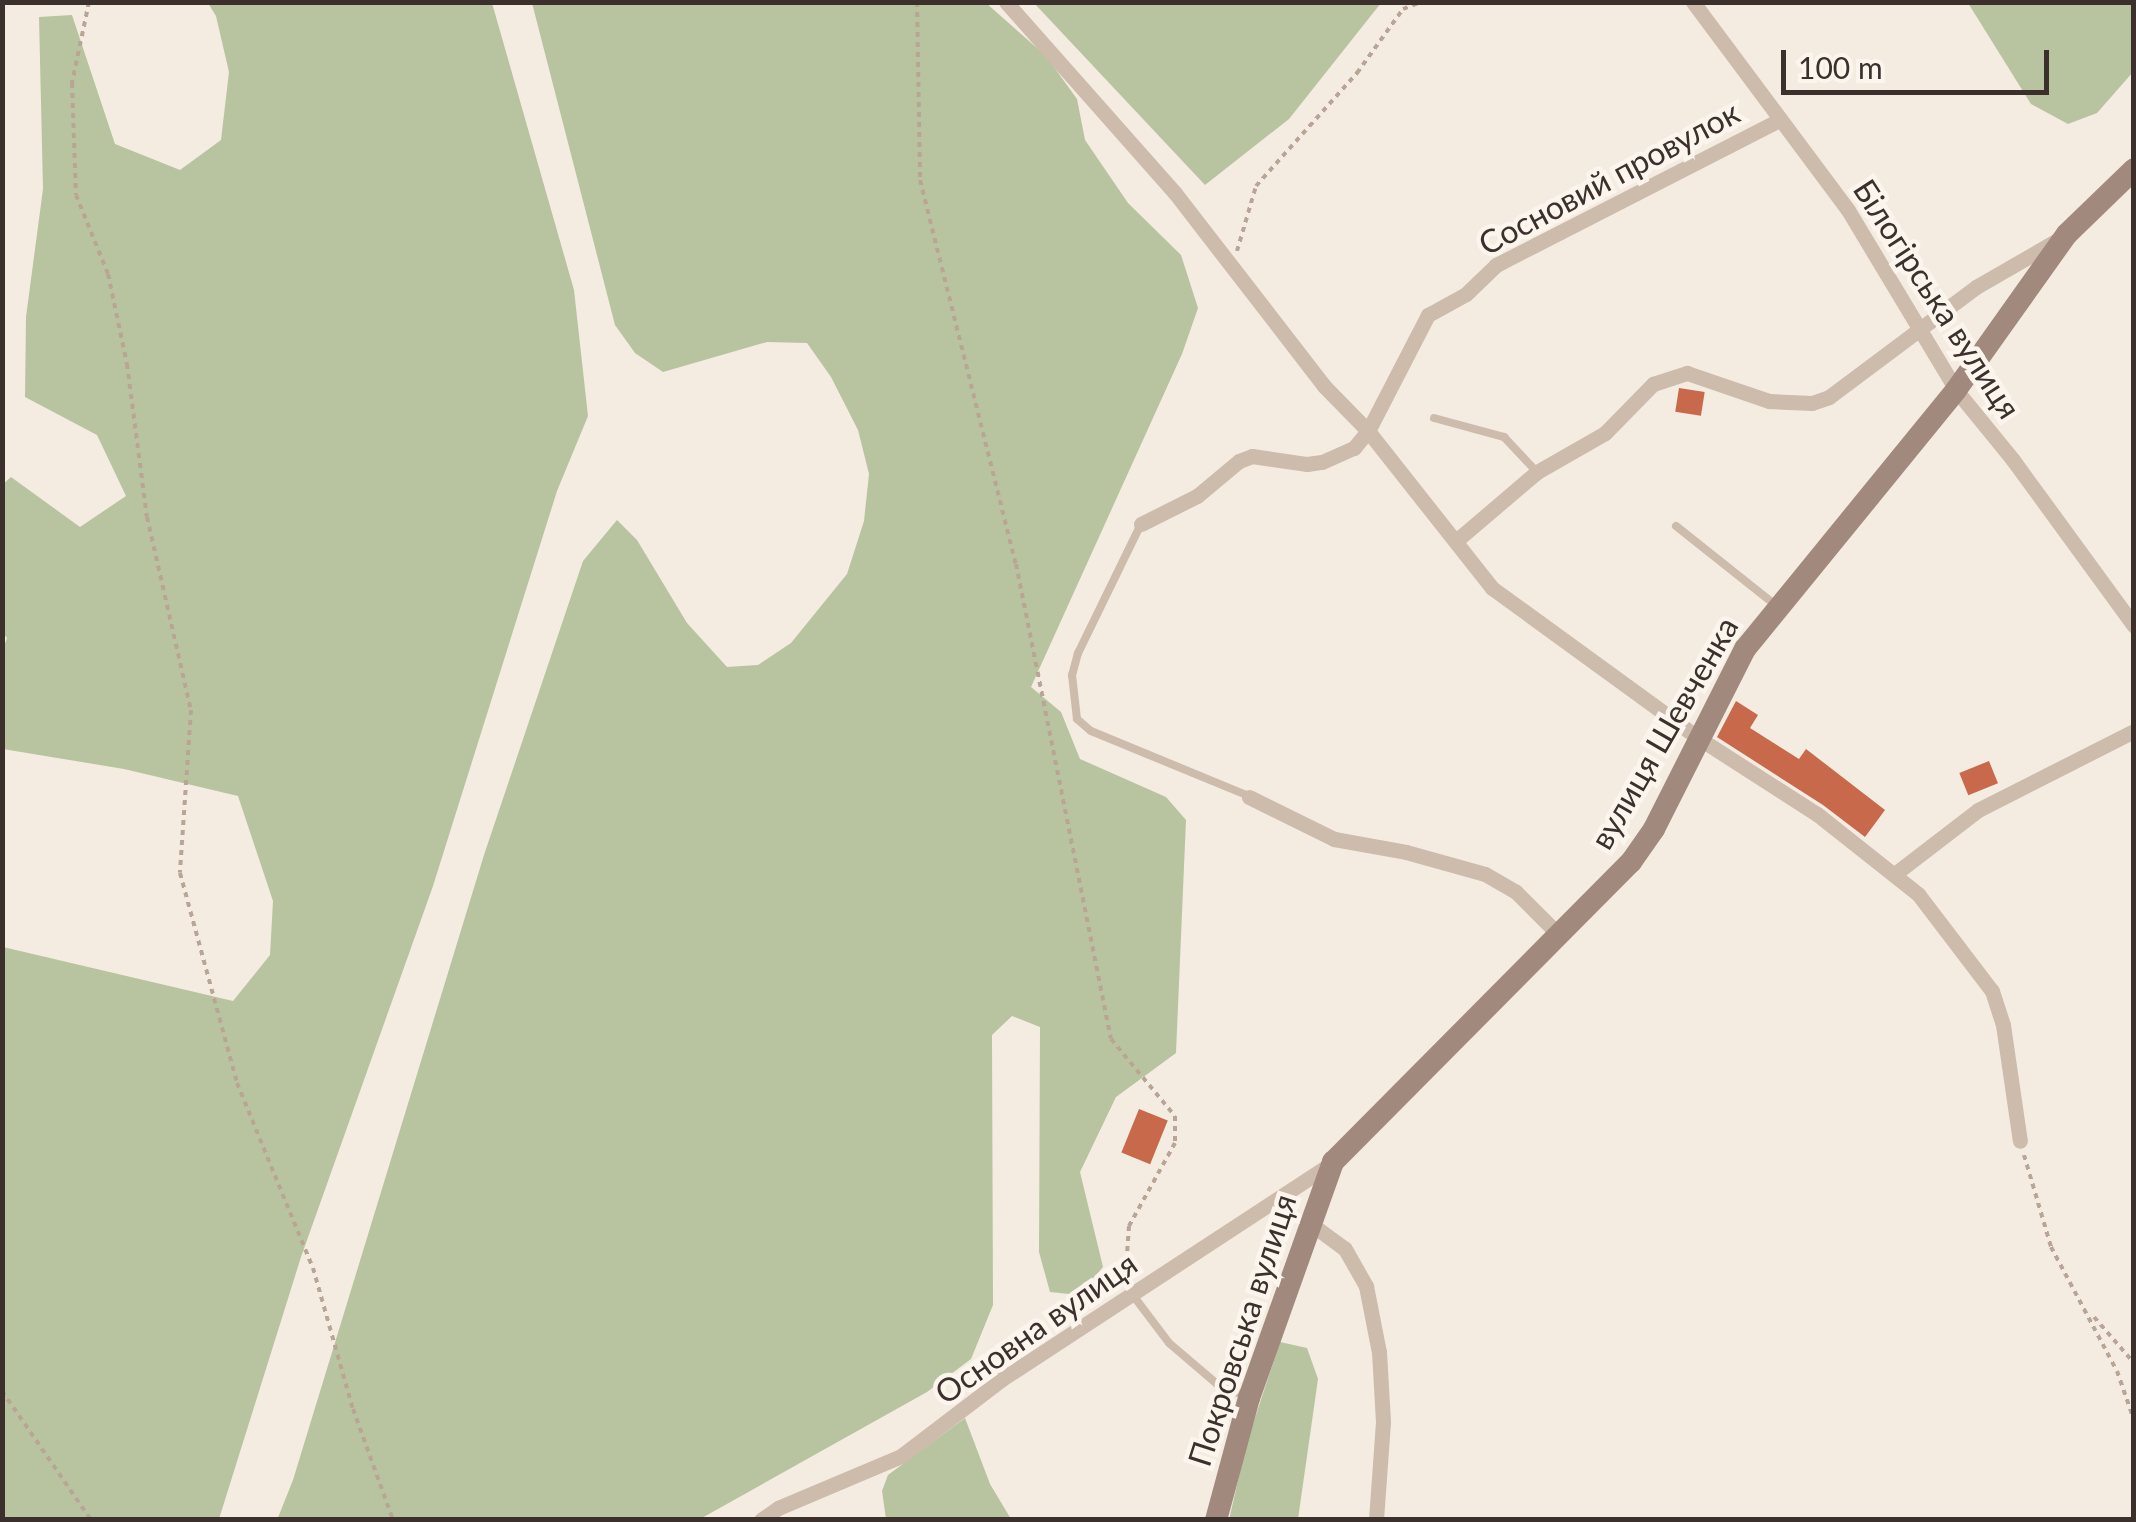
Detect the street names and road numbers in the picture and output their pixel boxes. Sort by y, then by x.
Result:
street label: Сосновий провулок [1472,93,1746,263]
street label: Білогірська вулиця [1845,172,2029,426]
street label: вулиця Шевченка [1582,610,1746,856]
street label: Покровська вулиця [1180,1189,1304,1471]
street label: Основна вулиця [928,1244,1144,1412]

